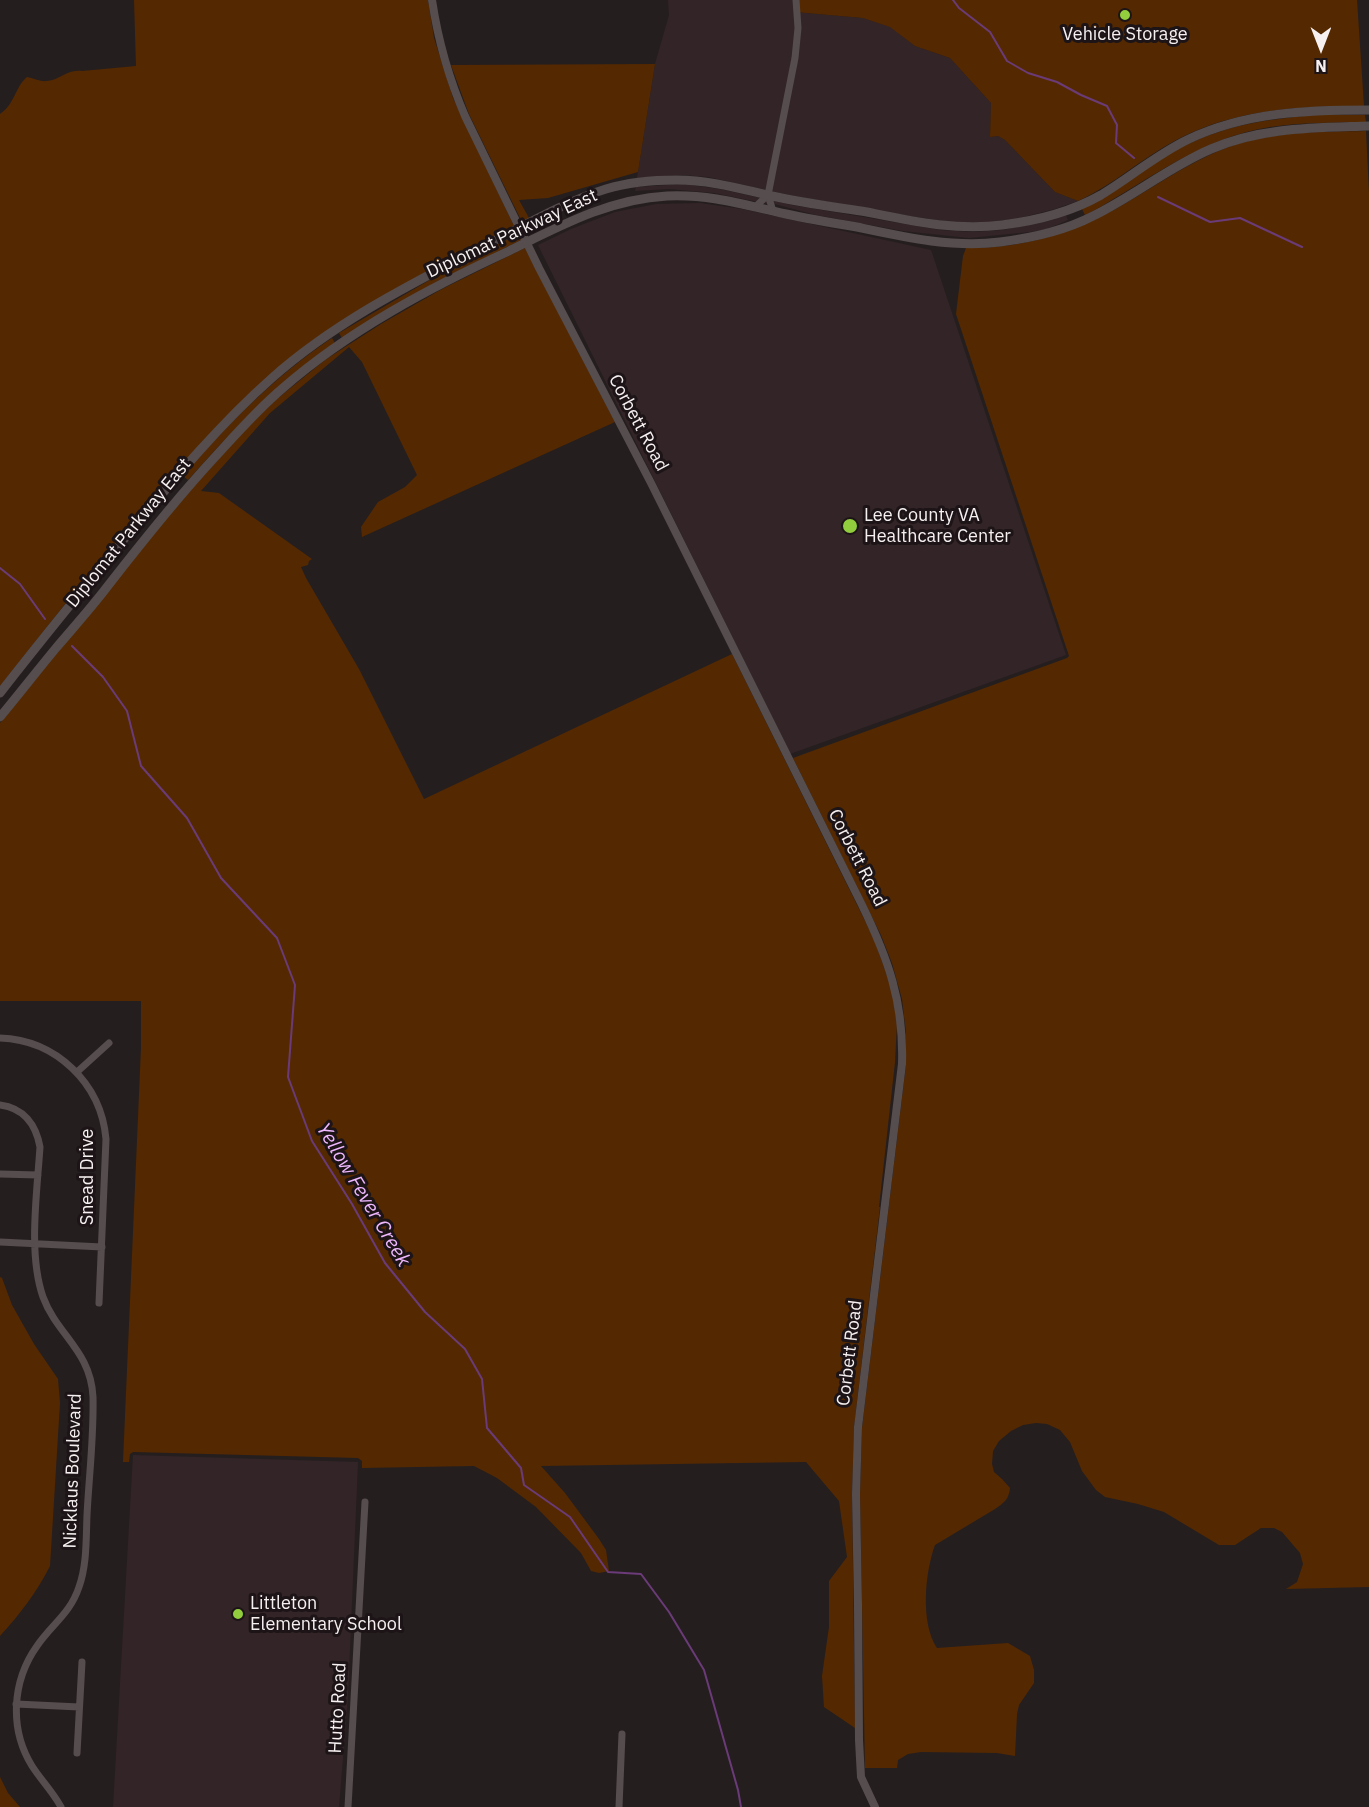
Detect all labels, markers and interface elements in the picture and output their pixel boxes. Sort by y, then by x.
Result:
marker: Vehicle Storage [1118,8,1132,22]
north arrow [1291,18,1351,78]
place label: Vehicle Storage [1062,24,1188,46]
text: N [1315,56,1327,76]
street label: Diplomat Parkway East [423,185,601,283]
street label: Corbett Road [604,371,672,475]
street label: Diplomat Parkway East [62,454,196,612]
place label: Lee County VA Healthcare Center [864,505,1011,548]
marker: Lee County VA Healthcare Center [841,517,859,535]
street label: Corbett Road [823,806,891,910]
water label: Yellow Fever Creek [311,1119,415,1271]
street label: Snead Drive [77,1129,99,1225]
street label: Corbett Road [833,1299,867,1407]
street label: Nicklaus Boulevard [59,1393,87,1549]
place label: Littleton Elementary School [250,1593,402,1636]
marker: Littleton Elementary School [231,1607,245,1621]
street label: Hutto Road [325,1662,351,1754]

